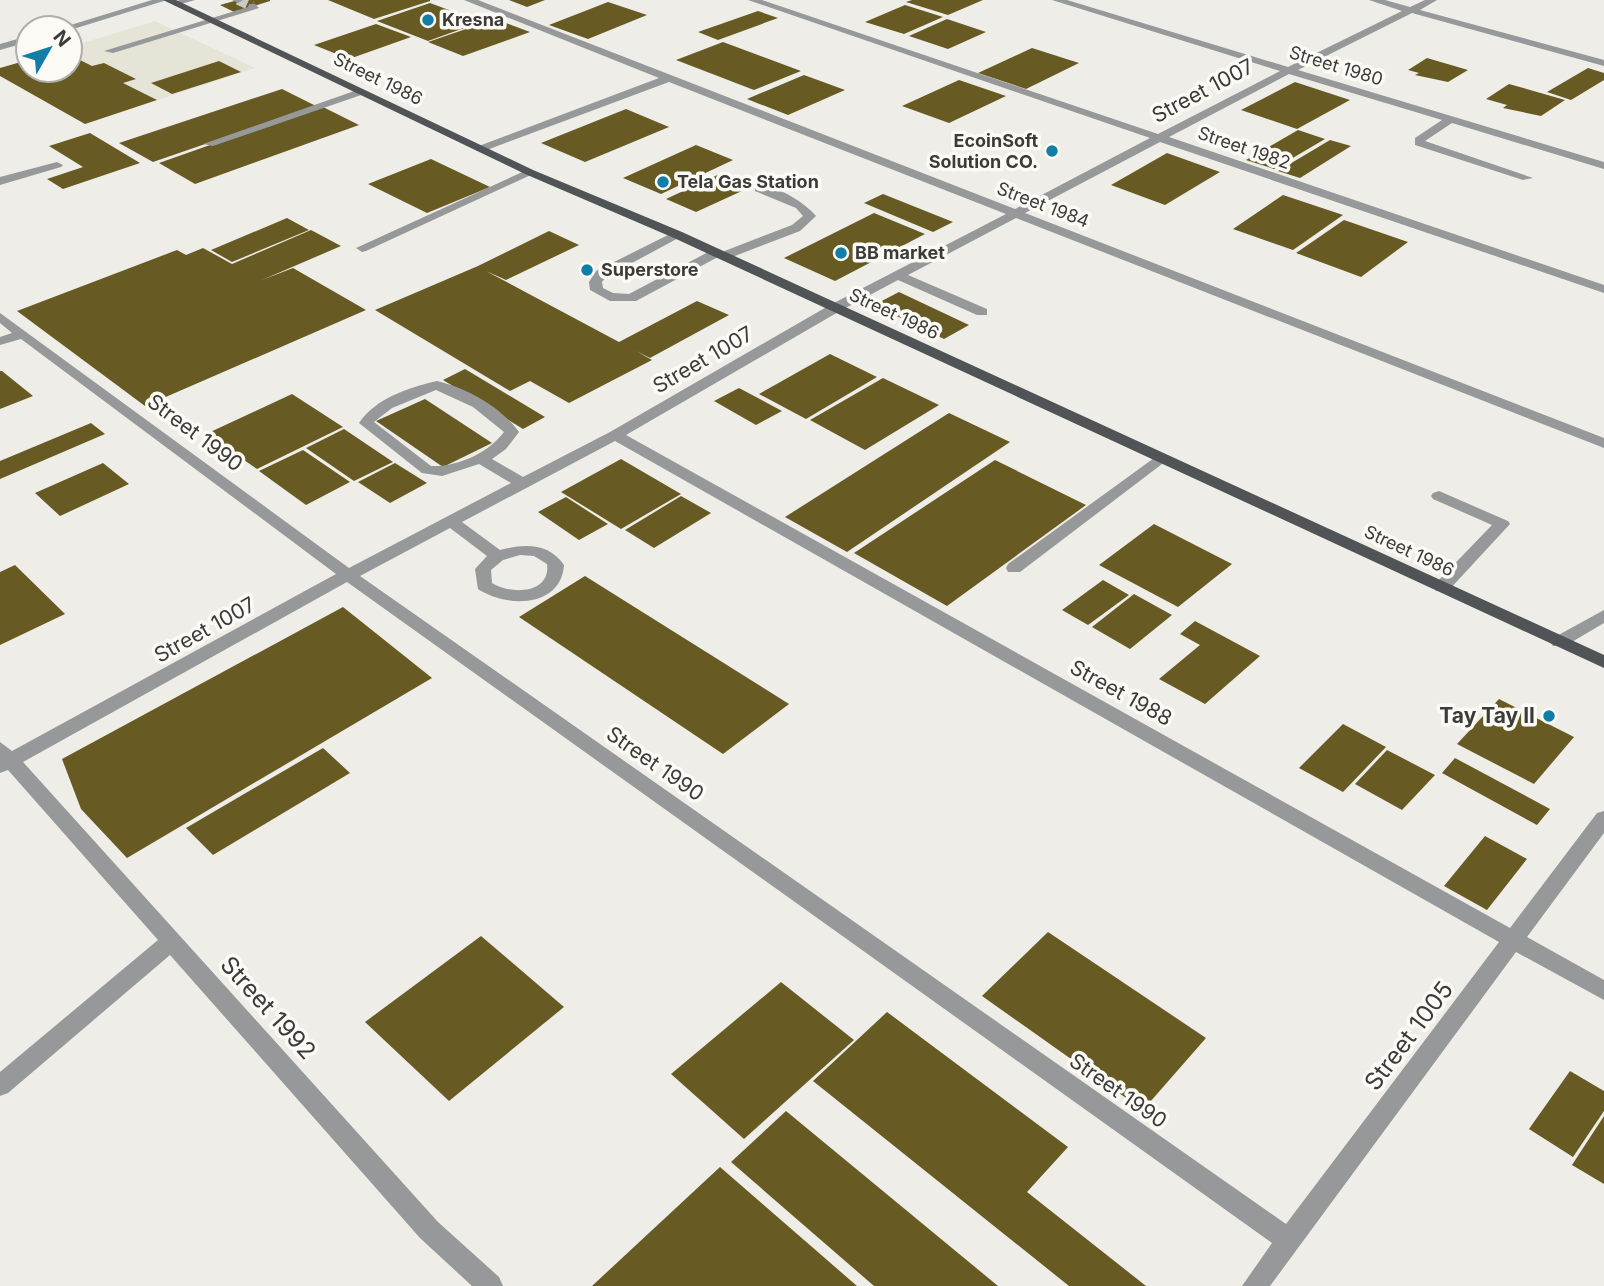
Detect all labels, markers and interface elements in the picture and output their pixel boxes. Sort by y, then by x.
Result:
place label: Kresna [442,9,504,30]
marker: Kresna [420,12,436,28]
north arrow [14,14,84,84]
text: N [48,26,75,51]
street label: Street 1980 [1287,41,1386,90]
street label: Street 1986 [330,48,426,109]
street label: Street 1007 [1148,53,1258,128]
street label: Street 1982 [1195,122,1293,173]
place label: EcoinSoft Solution CO. [929,130,1038,172]
marker: EcoinSoft Solution CO. [1044,143,1060,159]
place label: Tela Gas Station [677,171,819,192]
marker: Tela Gas Station [655,174,671,190]
street label: Street 1984 [994,177,1092,232]
place label: BB market [855,242,945,263]
marker: BB market [833,245,849,261]
place label: Superstore [601,259,699,280]
marker: Superstore [579,262,595,278]
street label: Street 1986 [846,284,942,343]
street label: Street 1007 [648,321,757,398]
street label: Street 1990 [143,389,248,477]
street label: Street 1986 [1361,521,1457,580]
street label: Street 1007 [150,592,260,668]
street label: Street 1988 [1066,654,1177,731]
place label: Tay Tay II [1439,703,1535,728]
marker: Tay Tay II [1541,708,1557,724]
street label: Street 1990 [602,721,709,806]
street label: Street 1992 [215,950,322,1065]
street label: Street 1005 [1358,975,1459,1096]
street label: Street 1990 [1065,1048,1172,1133]

